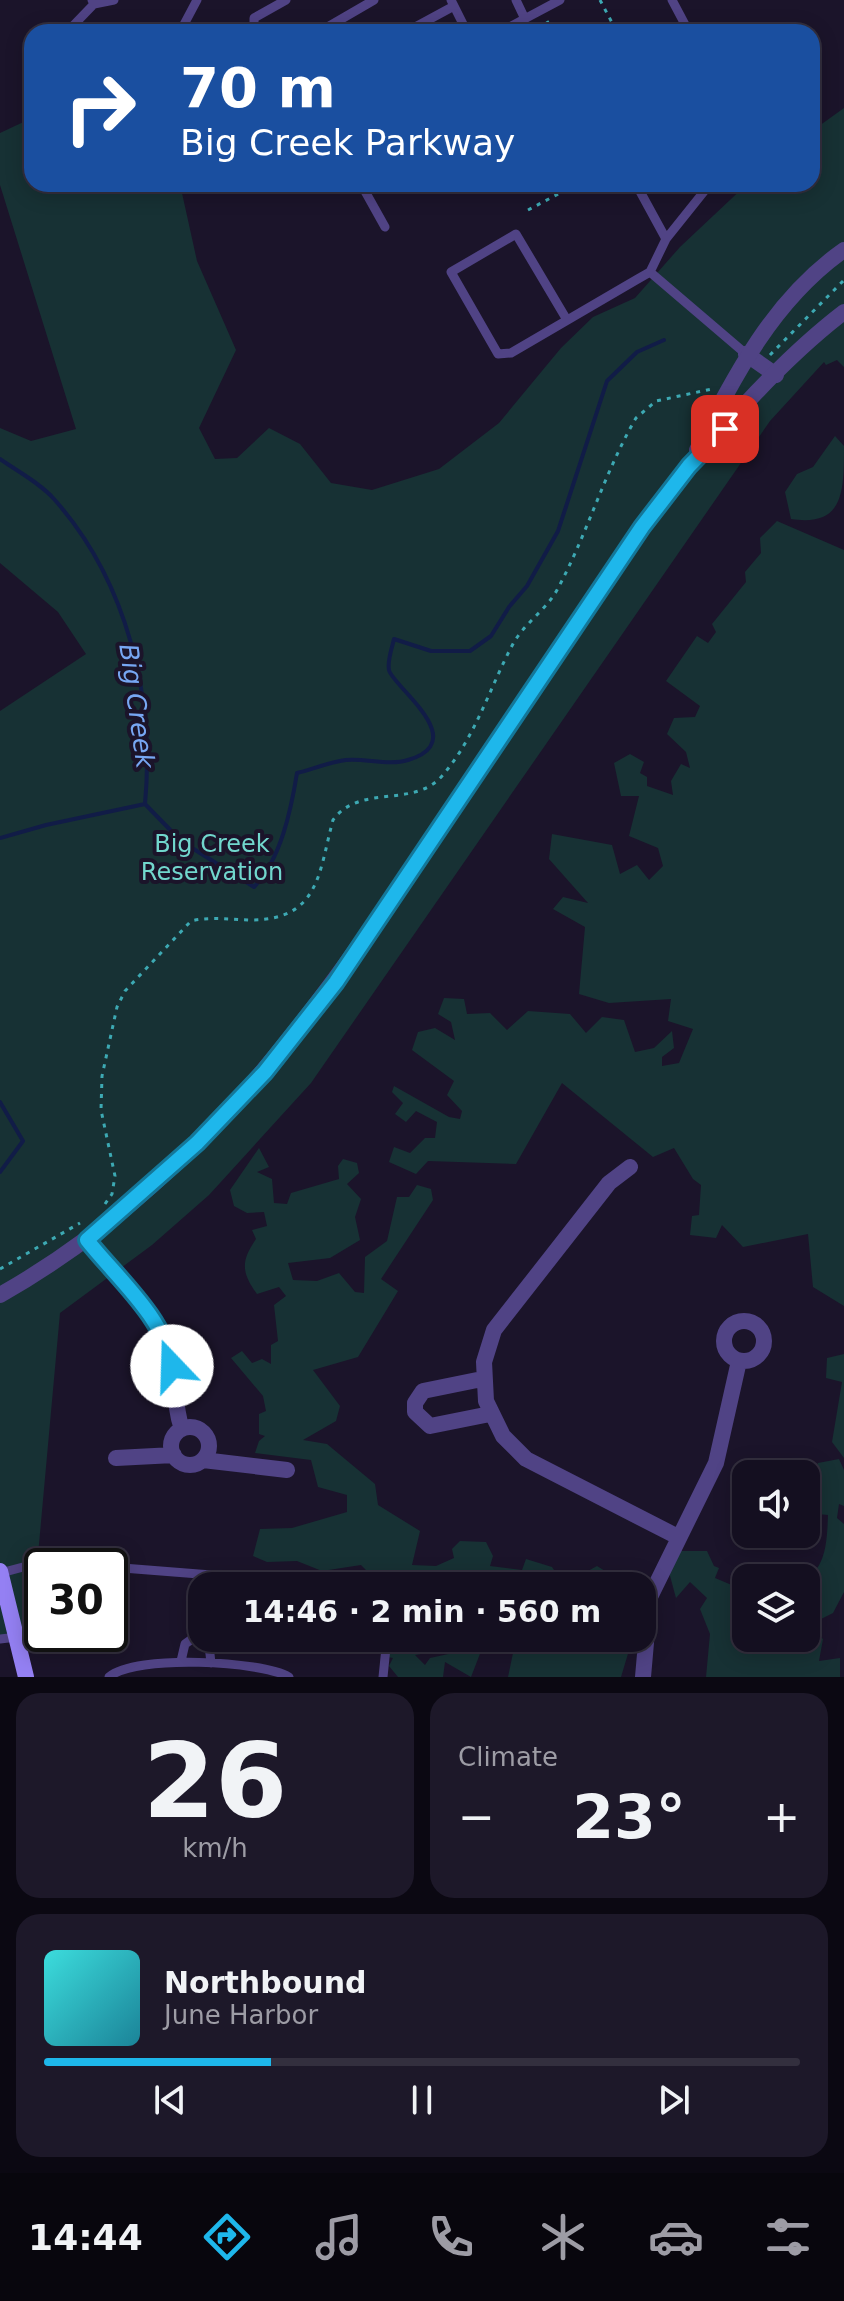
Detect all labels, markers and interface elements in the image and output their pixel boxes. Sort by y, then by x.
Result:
text: 70 m [180,55,336,120]
icon: right [48,56,152,160]
text: Big Creek Parkway [180,122,515,163]
pin [691,395,759,463]
icon: arrive [703,407,747,451]
water label: Big Creek [113,642,161,771]
park label: Big Creek Reservation [141,830,283,886]
position arrow [130,1324,214,1408]
map controls [732,1460,820,1652]
button: sound [732,1460,820,1548]
speed limit sign: 30 [24,1548,128,1652]
button: layers [732,1564,820,1652]
text: 14:46 · 2 min · 560 m [243,1594,601,1629]
text: 26 [143,1720,287,1842]
text: Climate [458,1742,558,1772]
text: 23° [572,1782,686,1852]
text: − [458,1791,495,1842]
text: + [763,1791,800,1842]
text: km/h [182,1833,248,1863]
text: Northbound [164,1965,367,2000]
text: June Harbor [164,2000,318,2030]
icon: previous [148,2078,192,2122]
icon: pause [400,2078,444,2122]
icon: next [652,2078,696,2122]
icon: directions [199,2209,255,2265]
icon: music [311,2209,367,2265]
icon: phone [423,2209,479,2265]
icon: climate [535,2209,591,2265]
icon: car [648,2209,704,2265]
icon: filters [760,2209,816,2265]
text: 14:44 [28,2217,143,2258]

